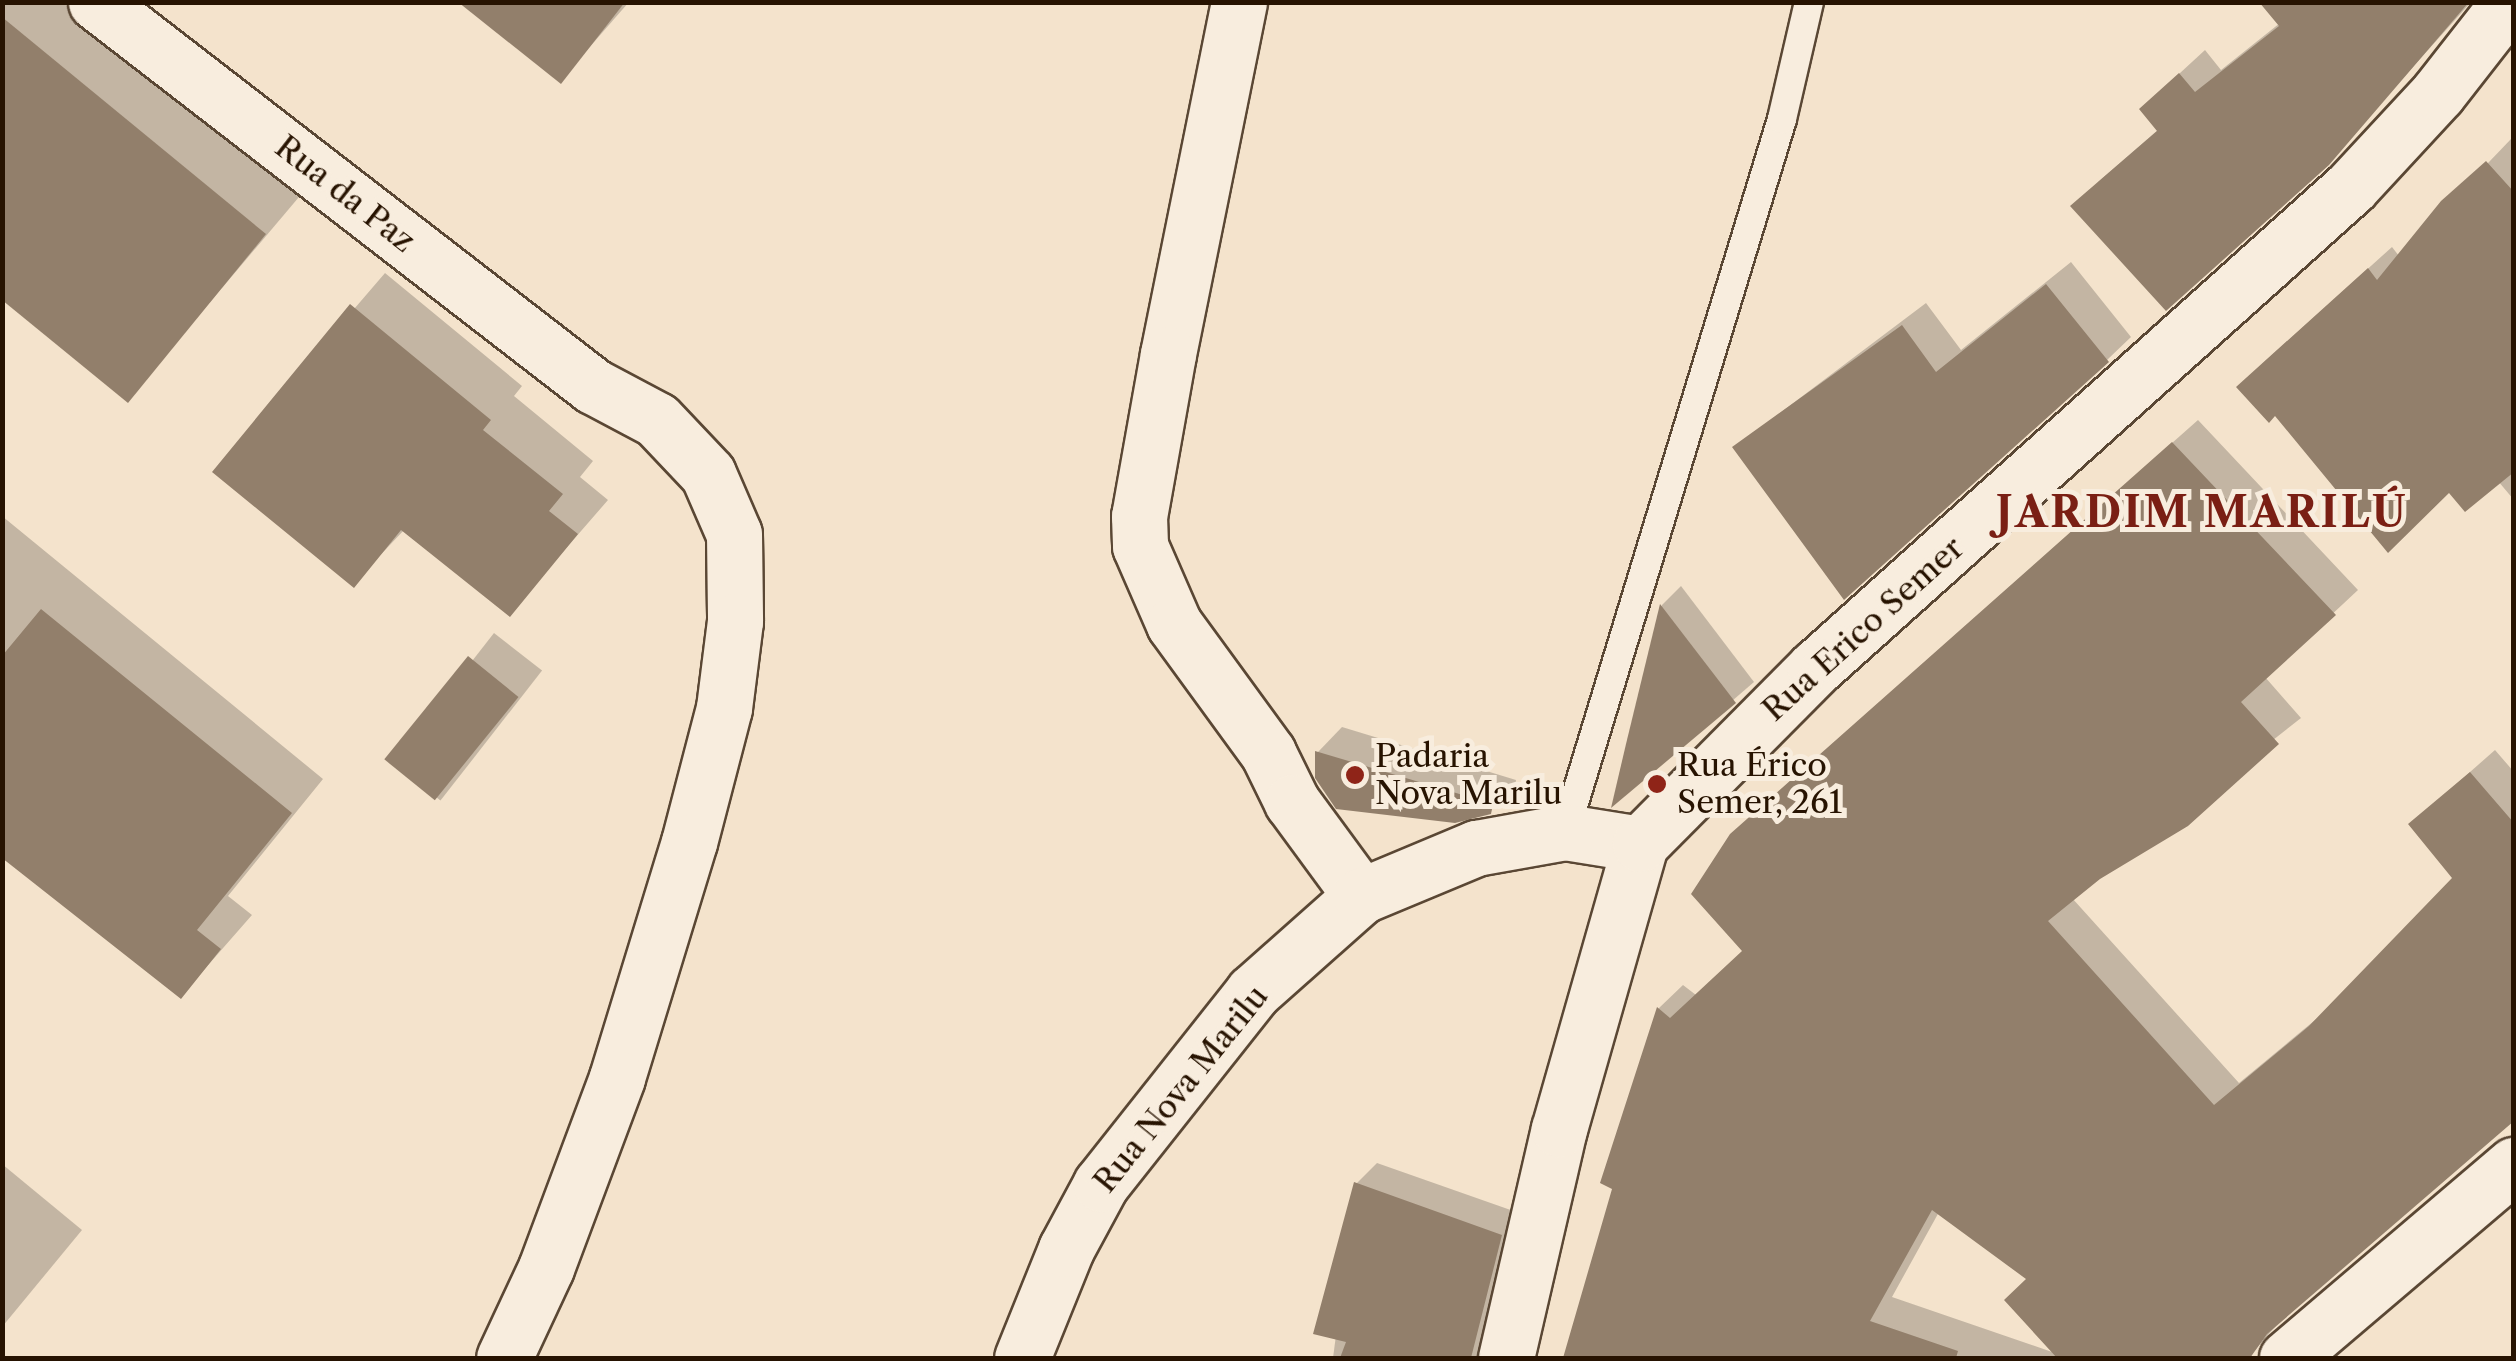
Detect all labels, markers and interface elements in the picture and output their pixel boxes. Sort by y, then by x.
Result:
street label: Rua da Paz [267,127,423,261]
district label: JARDIM MARILÚ [1996,487,2408,537]
street label: Rua Erico Semer [1755,529,1971,729]
place label: Padaria Nova Marilu [1375,738,1563,813]
place label: Rua Érico Semer, 261 [1677,747,1842,822]
marker: Padaria Nova Marilu [1344,764,1366,786]
marker: Rua Érico Semer, 261 [1646,773,1668,795]
street label: Rua Nova Marilu [1086,977,1276,1201]

